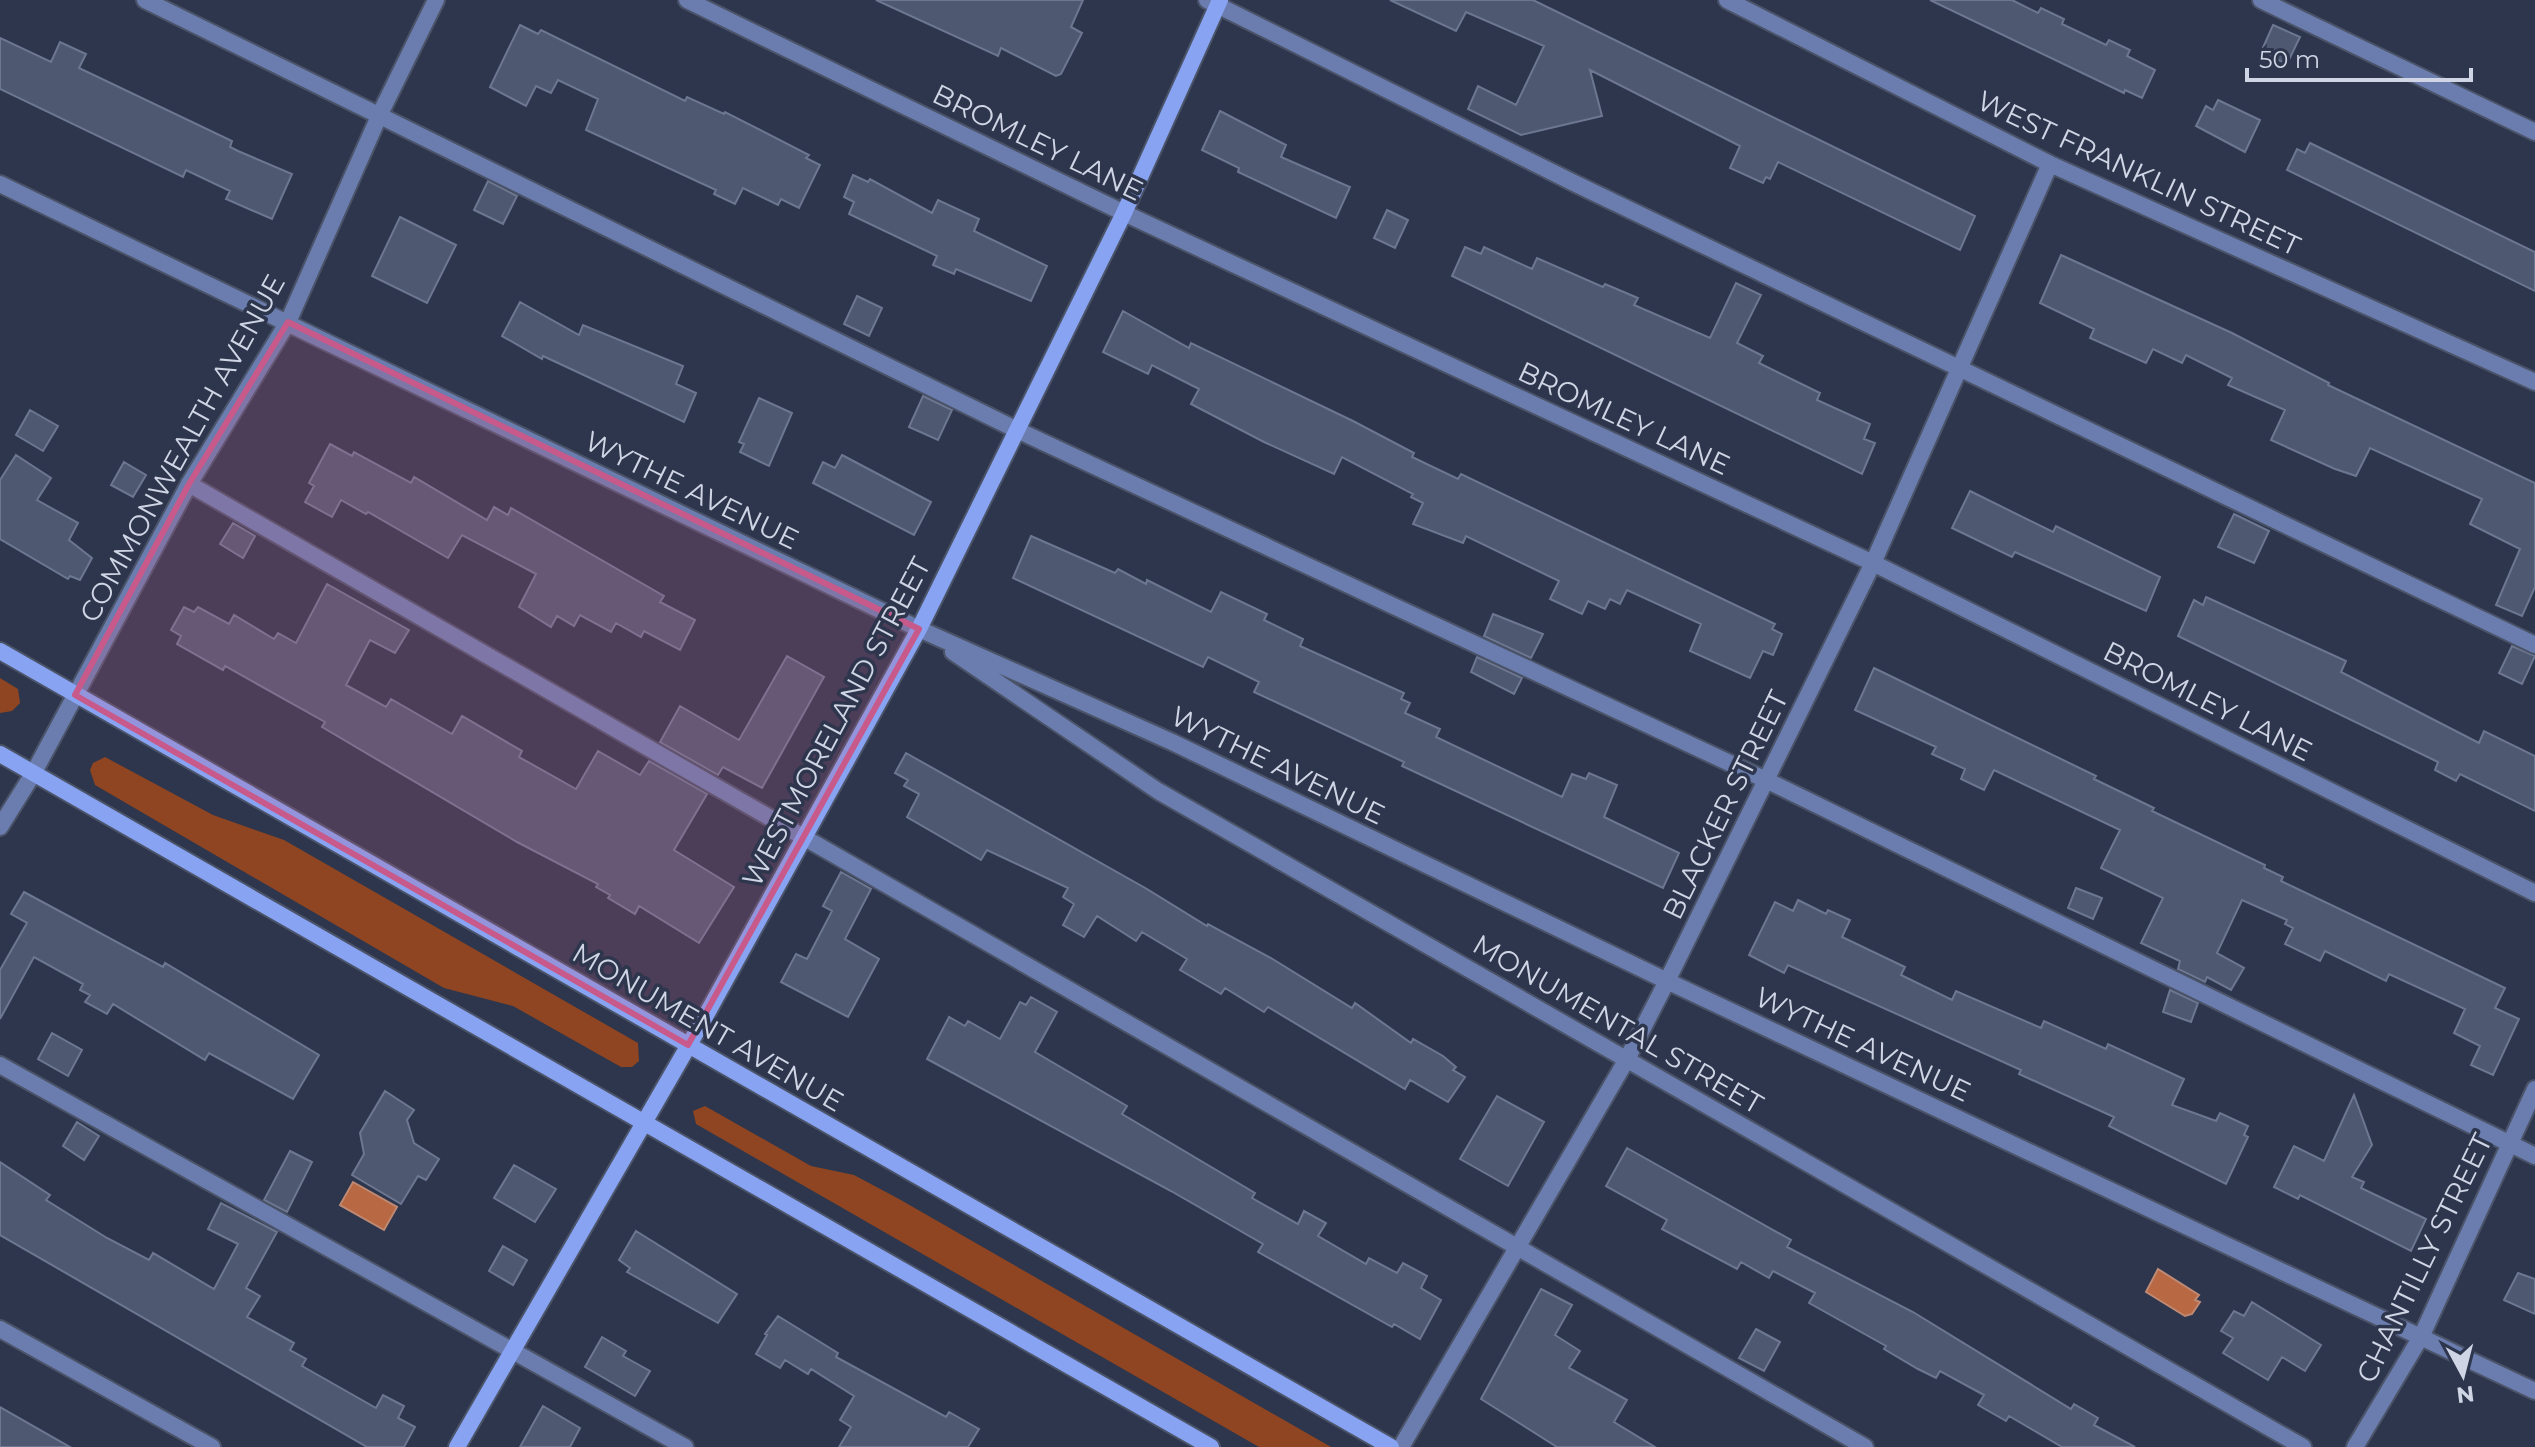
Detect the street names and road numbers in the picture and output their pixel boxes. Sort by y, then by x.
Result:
street label: BROMLEY LANE [927,76,1149,208]
street label: WEST FRANKLIN STREET [1972,83,2306,263]
street label: COMMONWEALTH AVENUE [72,268,292,628]
street label: BROMLEY LANE [1513,354,1735,482]
street label: WYTHE AVENUE [579,423,805,557]
street label: WESTMORELAND STREET [735,551,937,893]
street label: BROMLEY LANE [2098,634,2318,768]
street label: BLACKER STREET [1655,685,1795,925]
street label: WYTHE AVENUE [1165,698,1391,832]
street label: MONUMENTAL STREET [1467,927,1769,1121]
street label: MONUMENT AVENUE [566,935,850,1119]
street label: WYTHE AVENUE [1750,979,1976,1109]
street label: CHANTILLY STREET [2349,1128,2499,1388]

